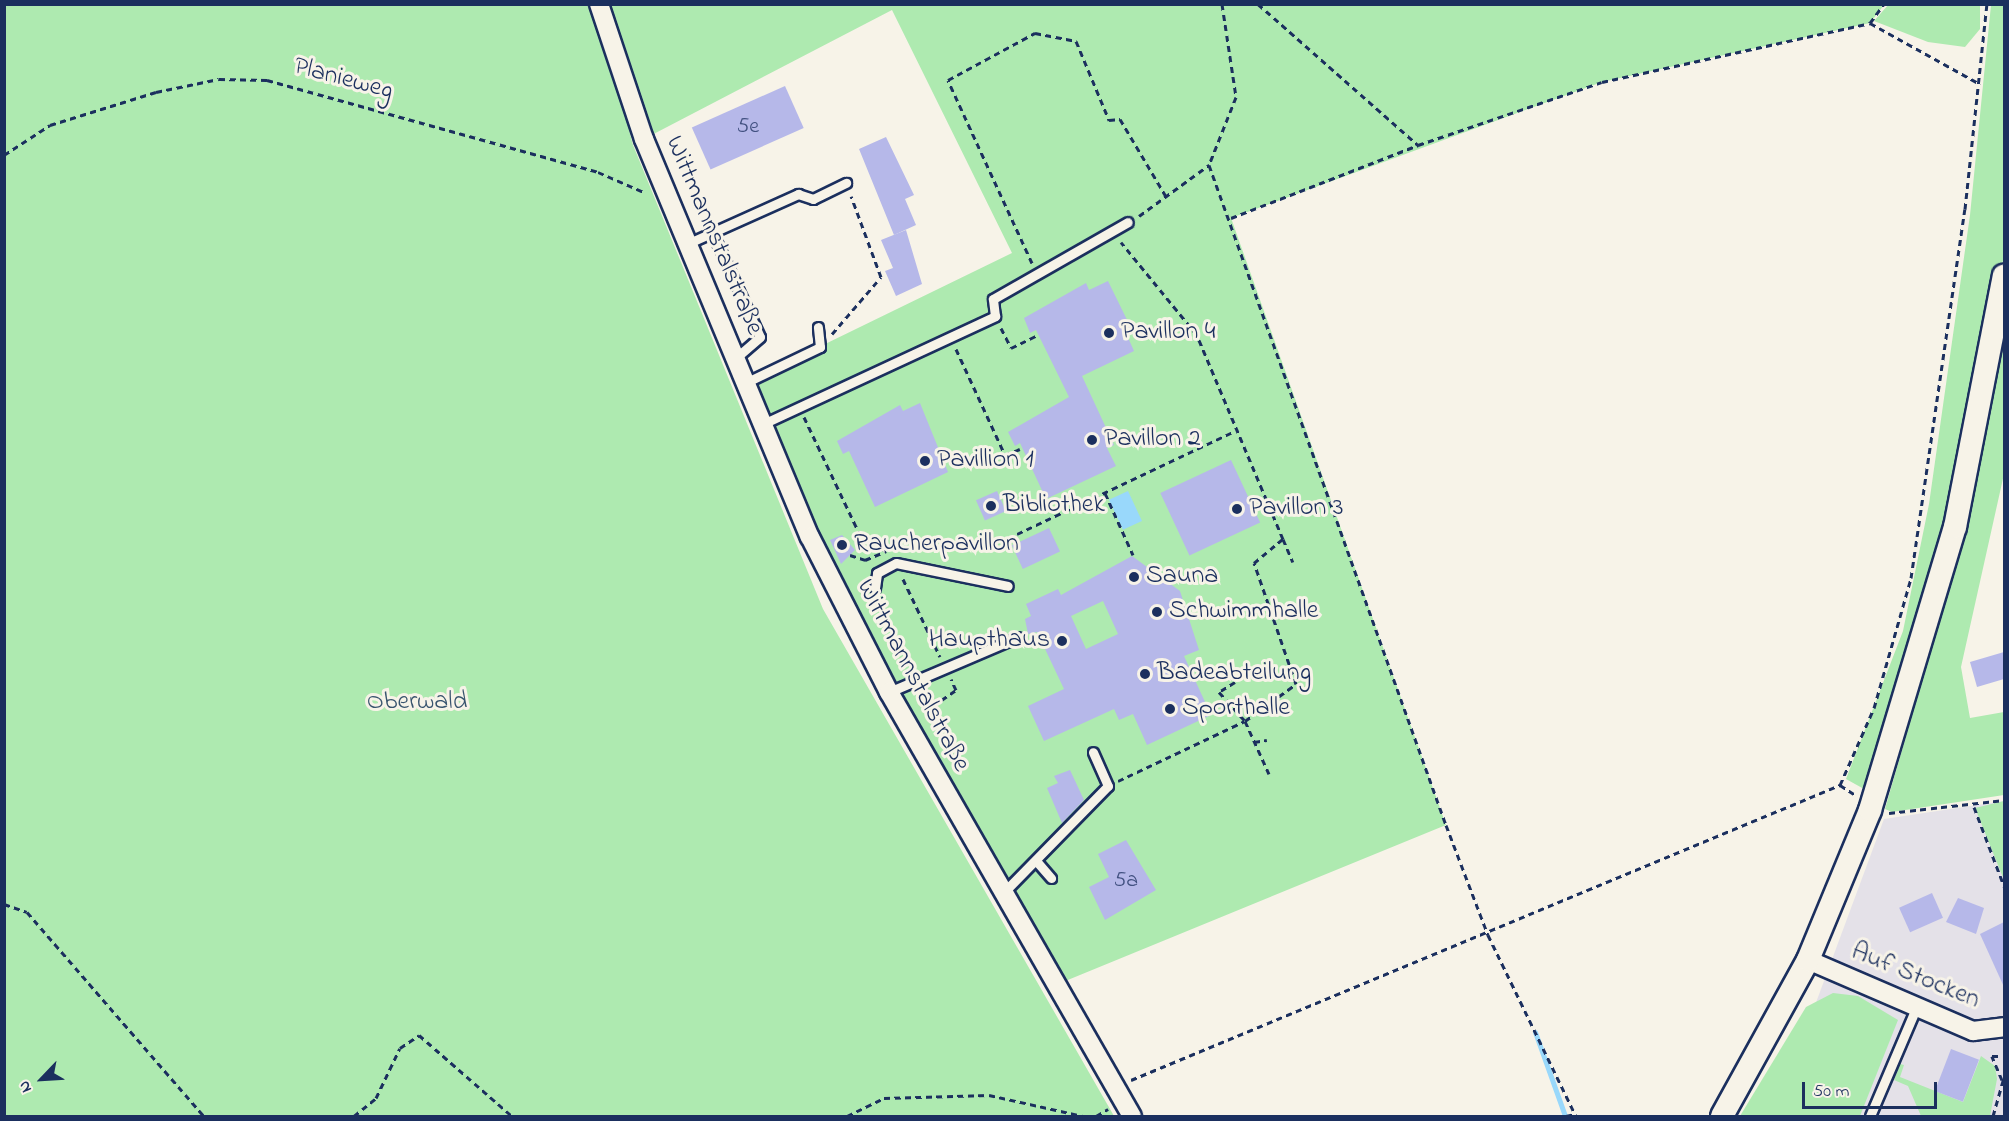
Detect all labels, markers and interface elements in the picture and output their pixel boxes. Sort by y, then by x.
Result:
street label: Planieweg [290,52,396,108]
house number: 5e [737,115,759,141]
street label: Wittmannstalstraße [657,132,769,340]
place label: Pavillon 4 [1121,317,1216,349]
marker: Pavillon 4 [1102,326,1116,340]
place label: Pavillon 2 [1104,424,1201,456]
marker: Pavillon 2 [1085,433,1099,447]
place label: Pavillion 1 [937,445,1034,477]
marker: Pavillion 1 [918,454,932,468]
place label: Bibliothek [1003,490,1105,522]
place label: Pavillon 3 [1249,493,1344,525]
marker: Bibliothek [984,499,998,513]
marker: Pavillon 3 [1230,502,1244,516]
place label: Raucherpavillon [854,529,1019,561]
marker: Raucherpavillon [835,538,849,552]
place label: Sauna [1146,561,1218,593]
marker: Sauna [1127,570,1141,584]
street label: Wittmannstalstraße [848,575,976,777]
place label: Schwimmhalle [1169,596,1318,628]
marker: Schwimmhalle [1150,605,1164,619]
place label: Haupthaus [929,625,1050,657]
marker: Haupthaus [1055,634,1069,648]
place label: Badeabteilung [1157,658,1311,690]
marker: Badeabteilung [1138,667,1152,681]
park label: Oberwald [367,687,467,719]
place label: Sporthalle [1182,693,1290,725]
marker: Sporthalle [1163,702,1177,716]
house number: 5a [1114,869,1138,895]
street label: Auf Stocken [1846,937,1984,1017]
north arrow [12,1049,72,1109]
scale bar [1805,1070,1940,1108]
text: N [13,1077,39,1097]
text: 50 m [1813,1079,1850,1105]

